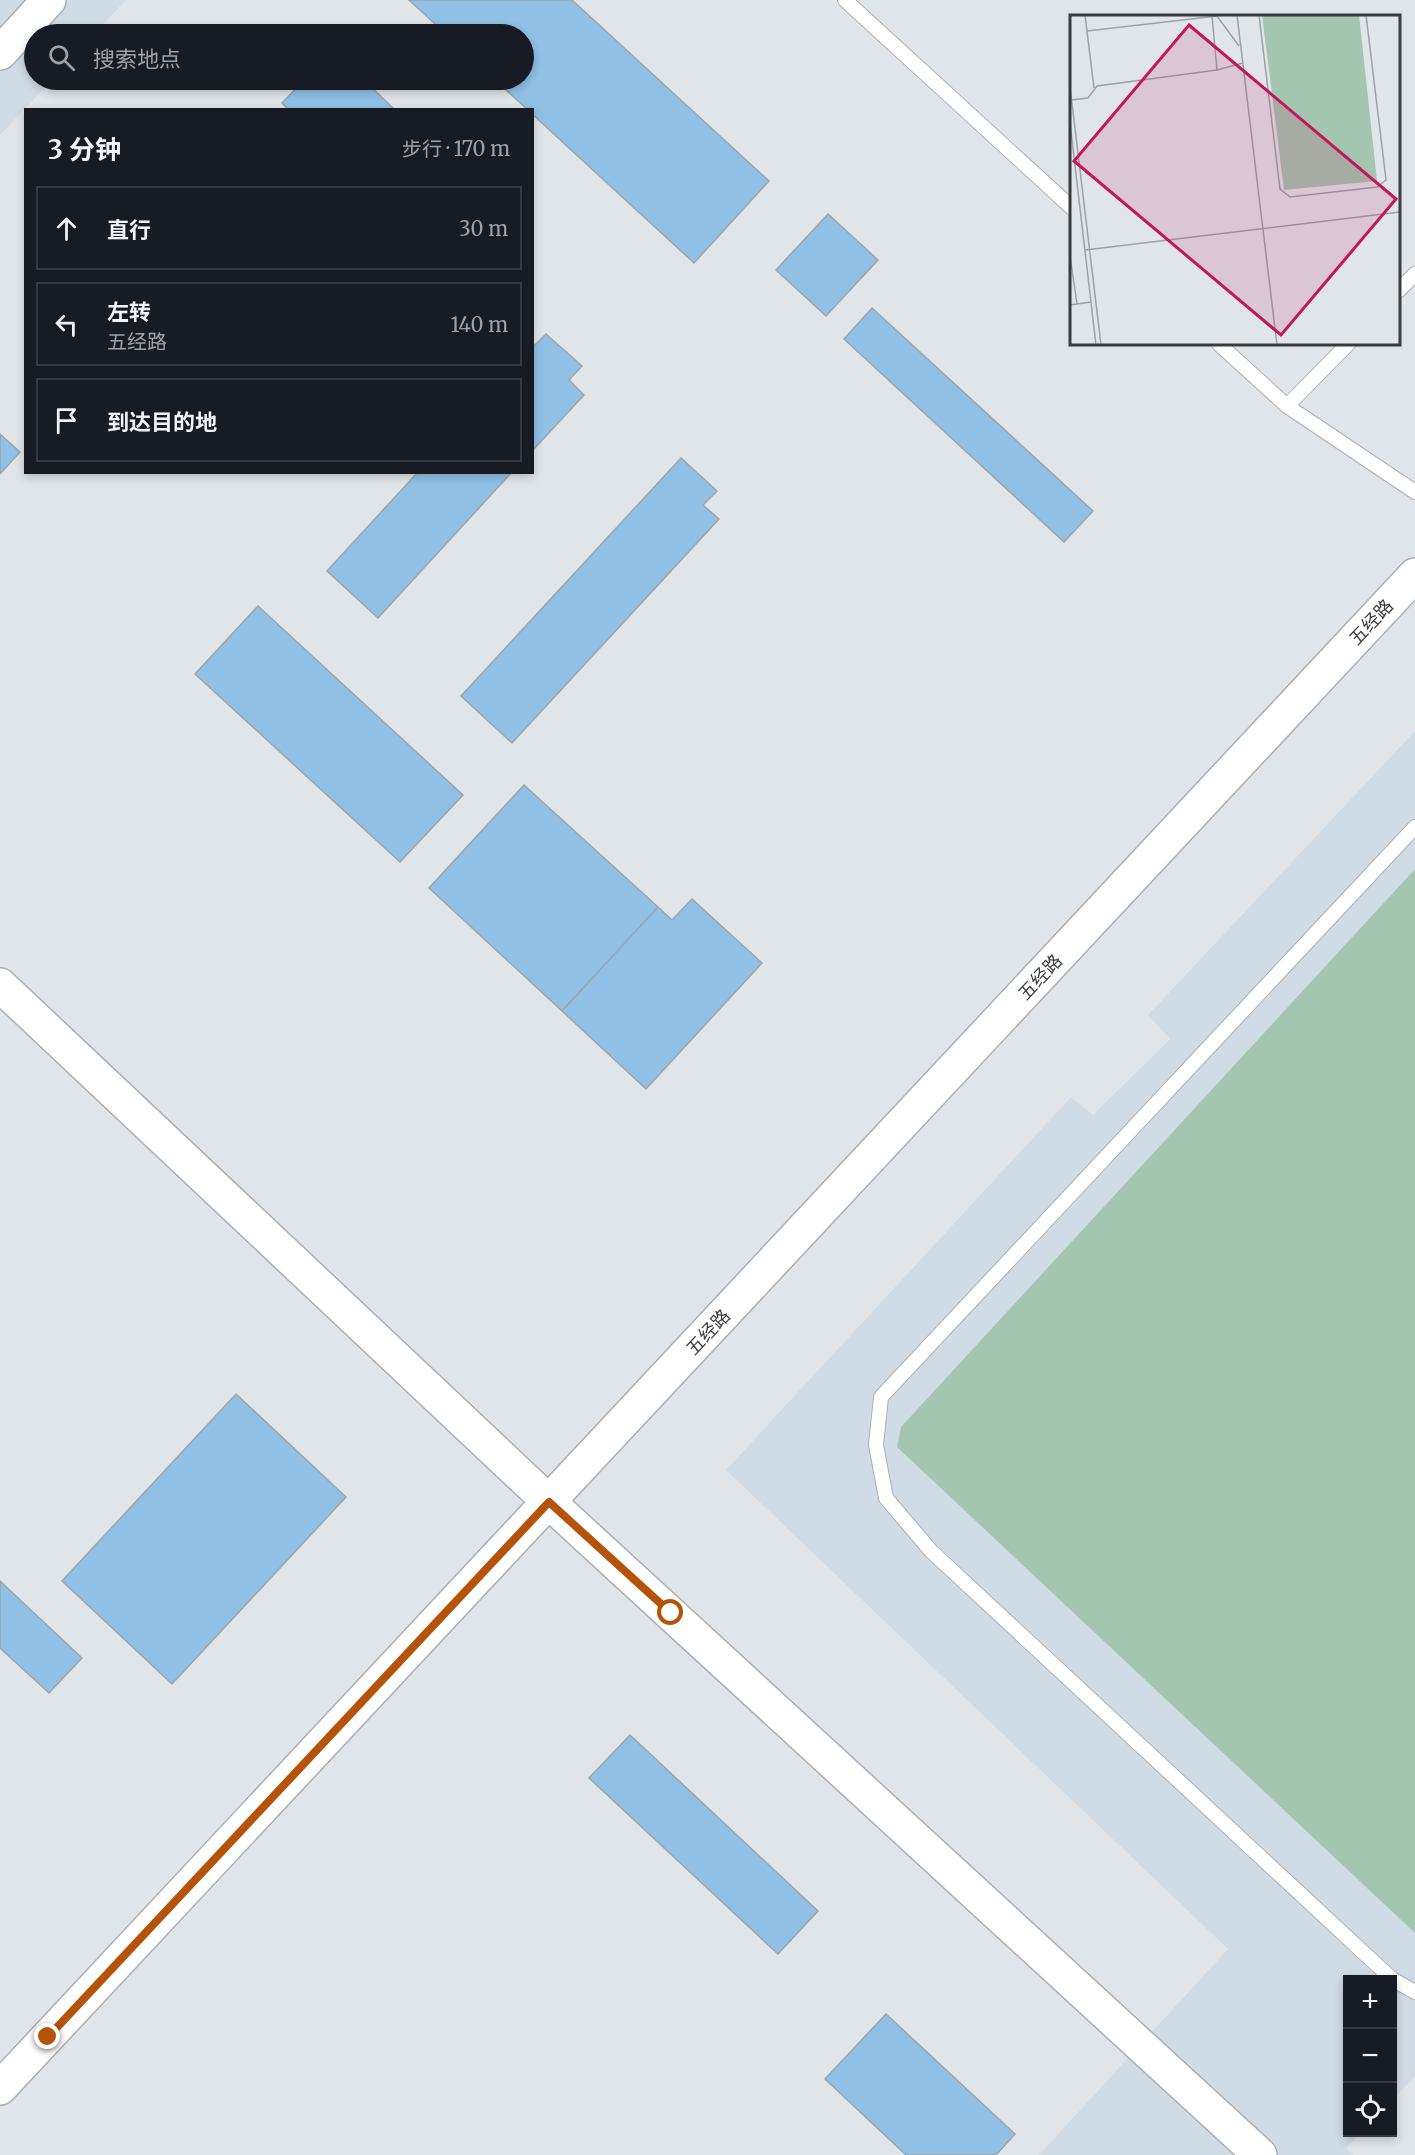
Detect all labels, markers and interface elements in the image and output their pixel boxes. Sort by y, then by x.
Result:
inset map [1070,15,1400,345]
search box [24,24,534,90]
icon: search [45,41,78,74]
text: 搜索地点 [93,45,181,73]
text: 3 分钟 [48,133,121,166]
text: 步行 · 170 m [402,136,510,161]
icon: ahead [50,212,83,245]
text: 直行 [107,216,151,244]
text: 30 m [459,216,508,241]
text: 左转 [107,298,151,326]
icon: left [50,308,83,341]
text: 140 m [451,312,508,337]
text: 五经路 [107,329,167,354]
icon: arrive [50,404,83,437]
text: 到达目的地 [107,408,217,436]
street label: 五经路 [1344,594,1398,650]
street label: 五经路 [1013,949,1067,1005]
street label: 五经路 [681,1304,735,1360]
route start [657,1599,683,1625]
map controls [1343,1975,1397,2137]
button: + [1343,1975,1397,2029]
route end [34,2023,60,2049]
button: − [1343,2029,1397,2083]
button: locate [1343,2083,1397,2137]

